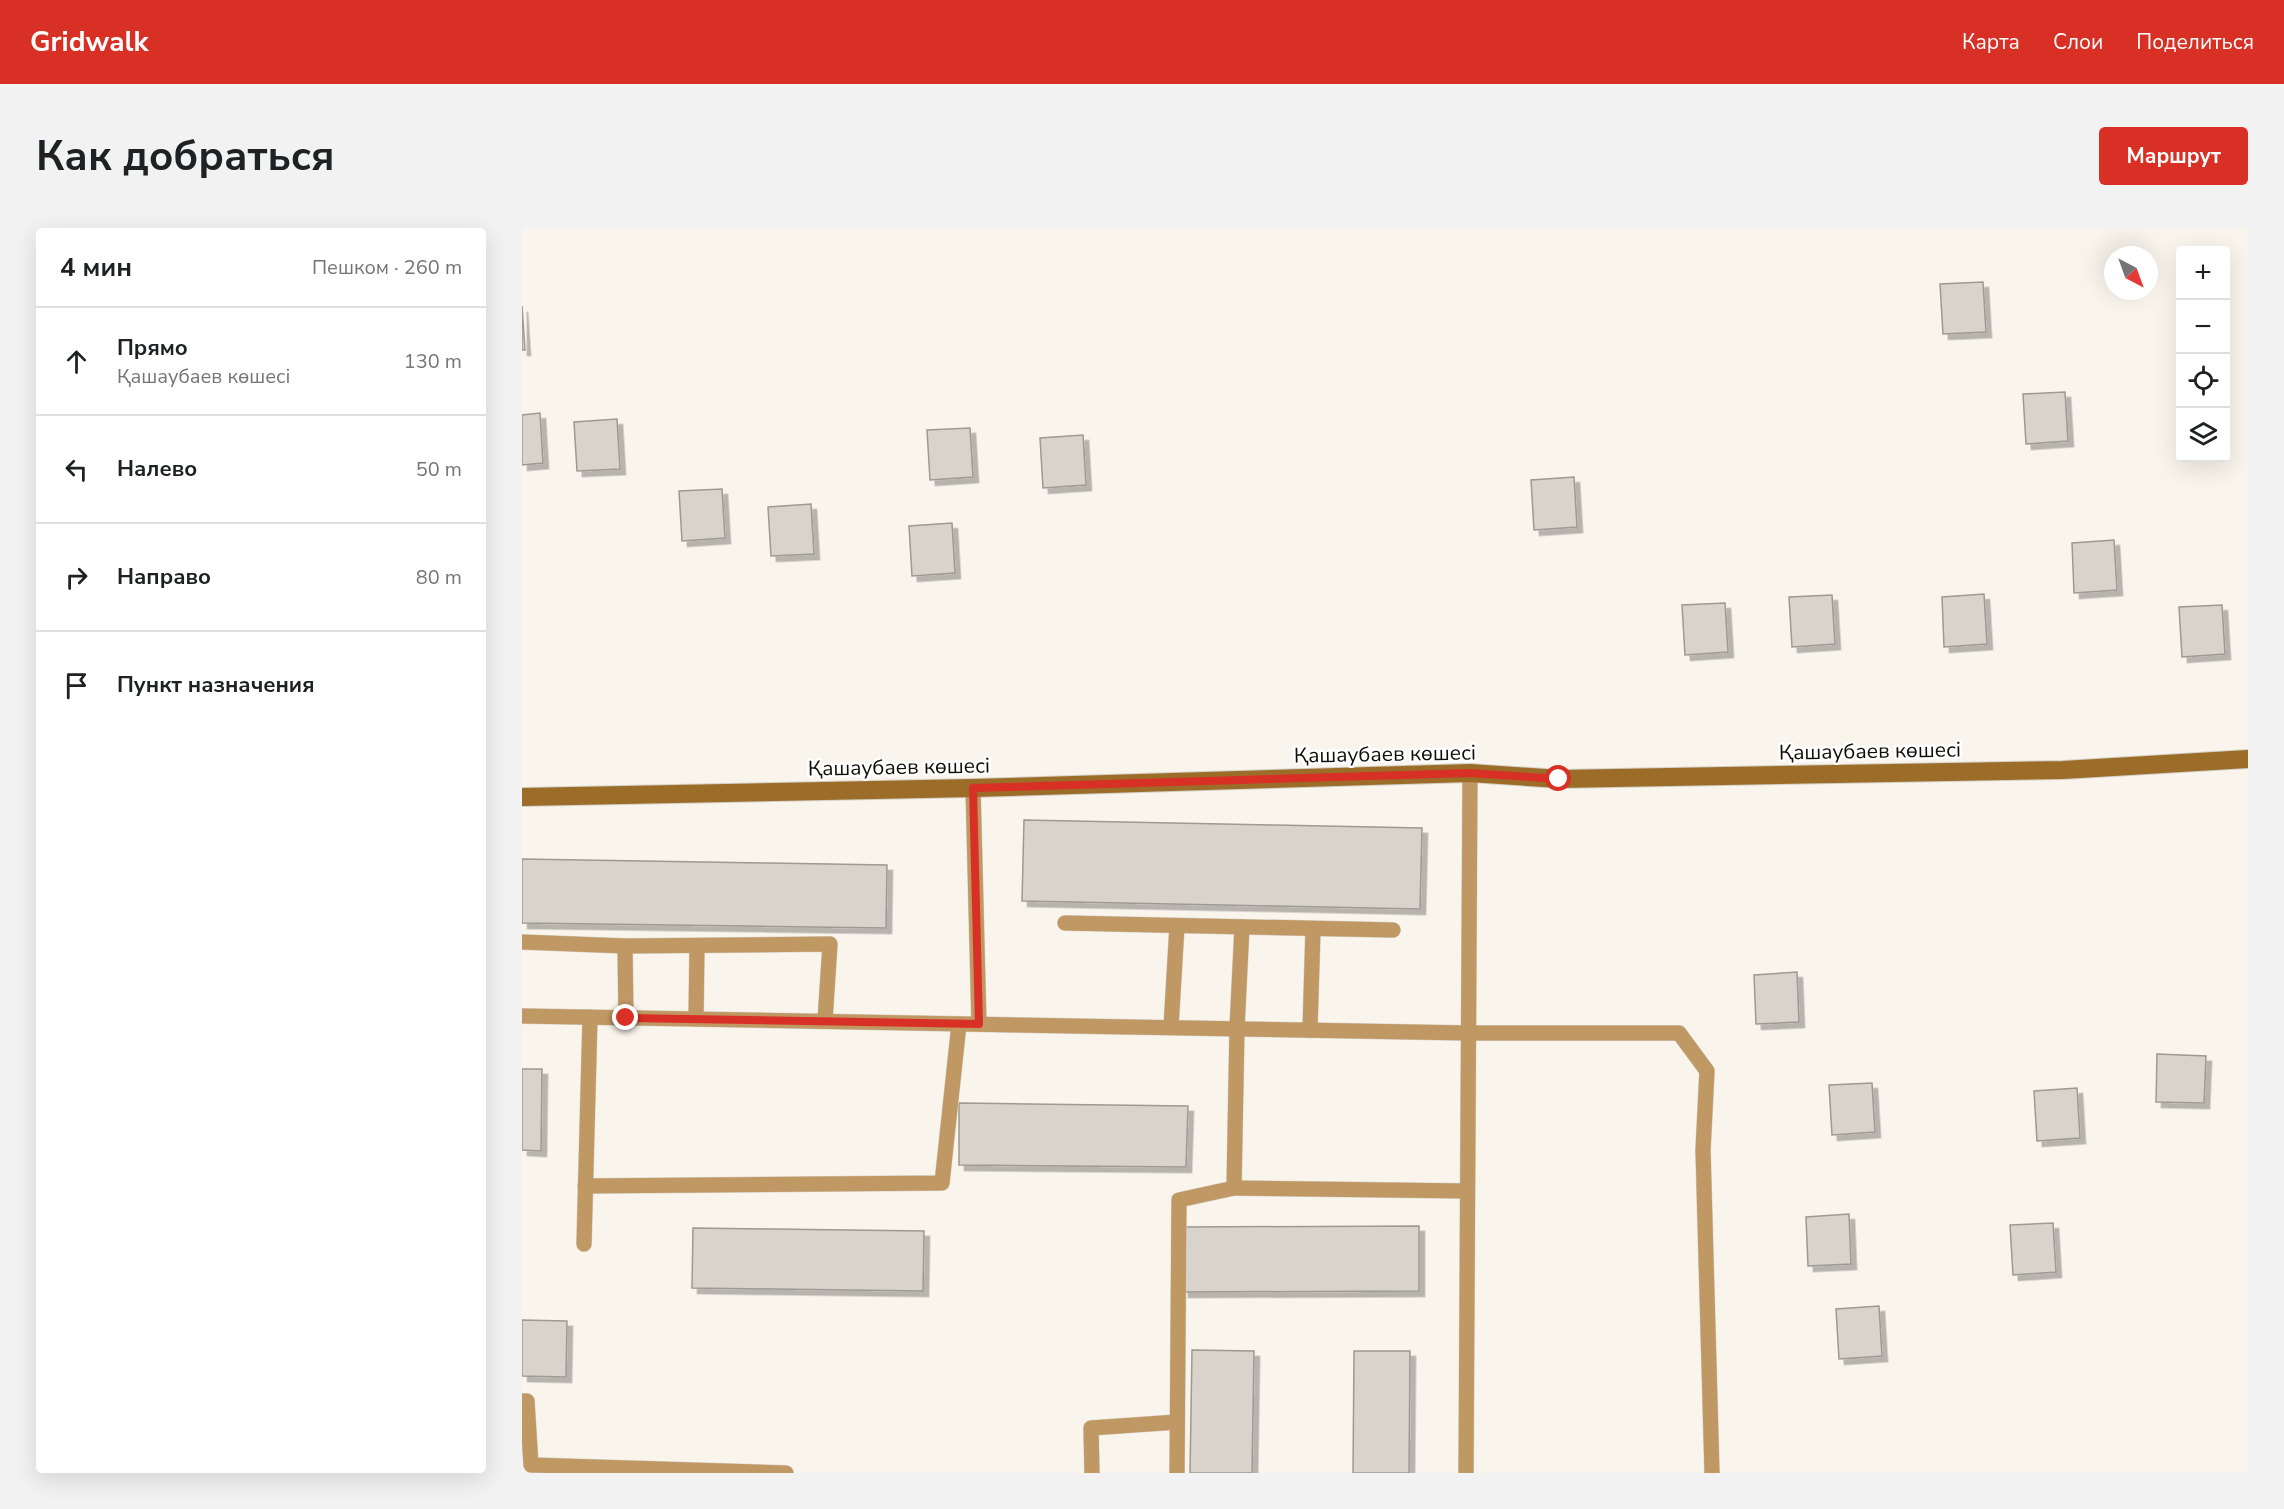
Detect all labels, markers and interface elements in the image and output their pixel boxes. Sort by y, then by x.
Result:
text: Gridwalk [30,23,148,61]
text: Карта [1962,28,2020,56]
text: Слои [2053,28,2103,56]
text: Поделиться [2136,28,2254,56]
button: Маршрут [2099,127,2248,185]
text: Как добраться [36,128,335,185]
north arrow [2104,246,2158,300]
map controls [2176,246,2230,462]
button: + [2176,246,2230,300]
text: 4 мин [60,250,132,285]
text: Пешком · 260 m [312,254,462,281]
button: − [2176,300,2230,354]
text: Прямо [117,333,188,363]
icon: ahead [60,345,93,378]
text: 130 m [404,348,462,375]
button: locate [2176,354,2230,408]
text: Қашаубаев көшесі [117,363,290,390]
button: layers [2176,408,2230,462]
icon: left [60,453,93,486]
text: Налево [117,454,197,484]
text: 50 m [416,456,462,483]
icon: right [60,561,93,594]
text: Направо [117,562,211,592]
text: 80 m [416,564,462,591]
icon: arrive [60,669,93,702]
text: Пункт назначения [117,670,315,700]
street label: Қашаубаев көшесі [1779,735,1961,767]
street label: Қашаубаев көшесі [1294,738,1476,770]
street label: Қашаубаев көшесі [808,751,990,783]
route start [1545,765,1571,791]
route end [612,1004,638,1030]

